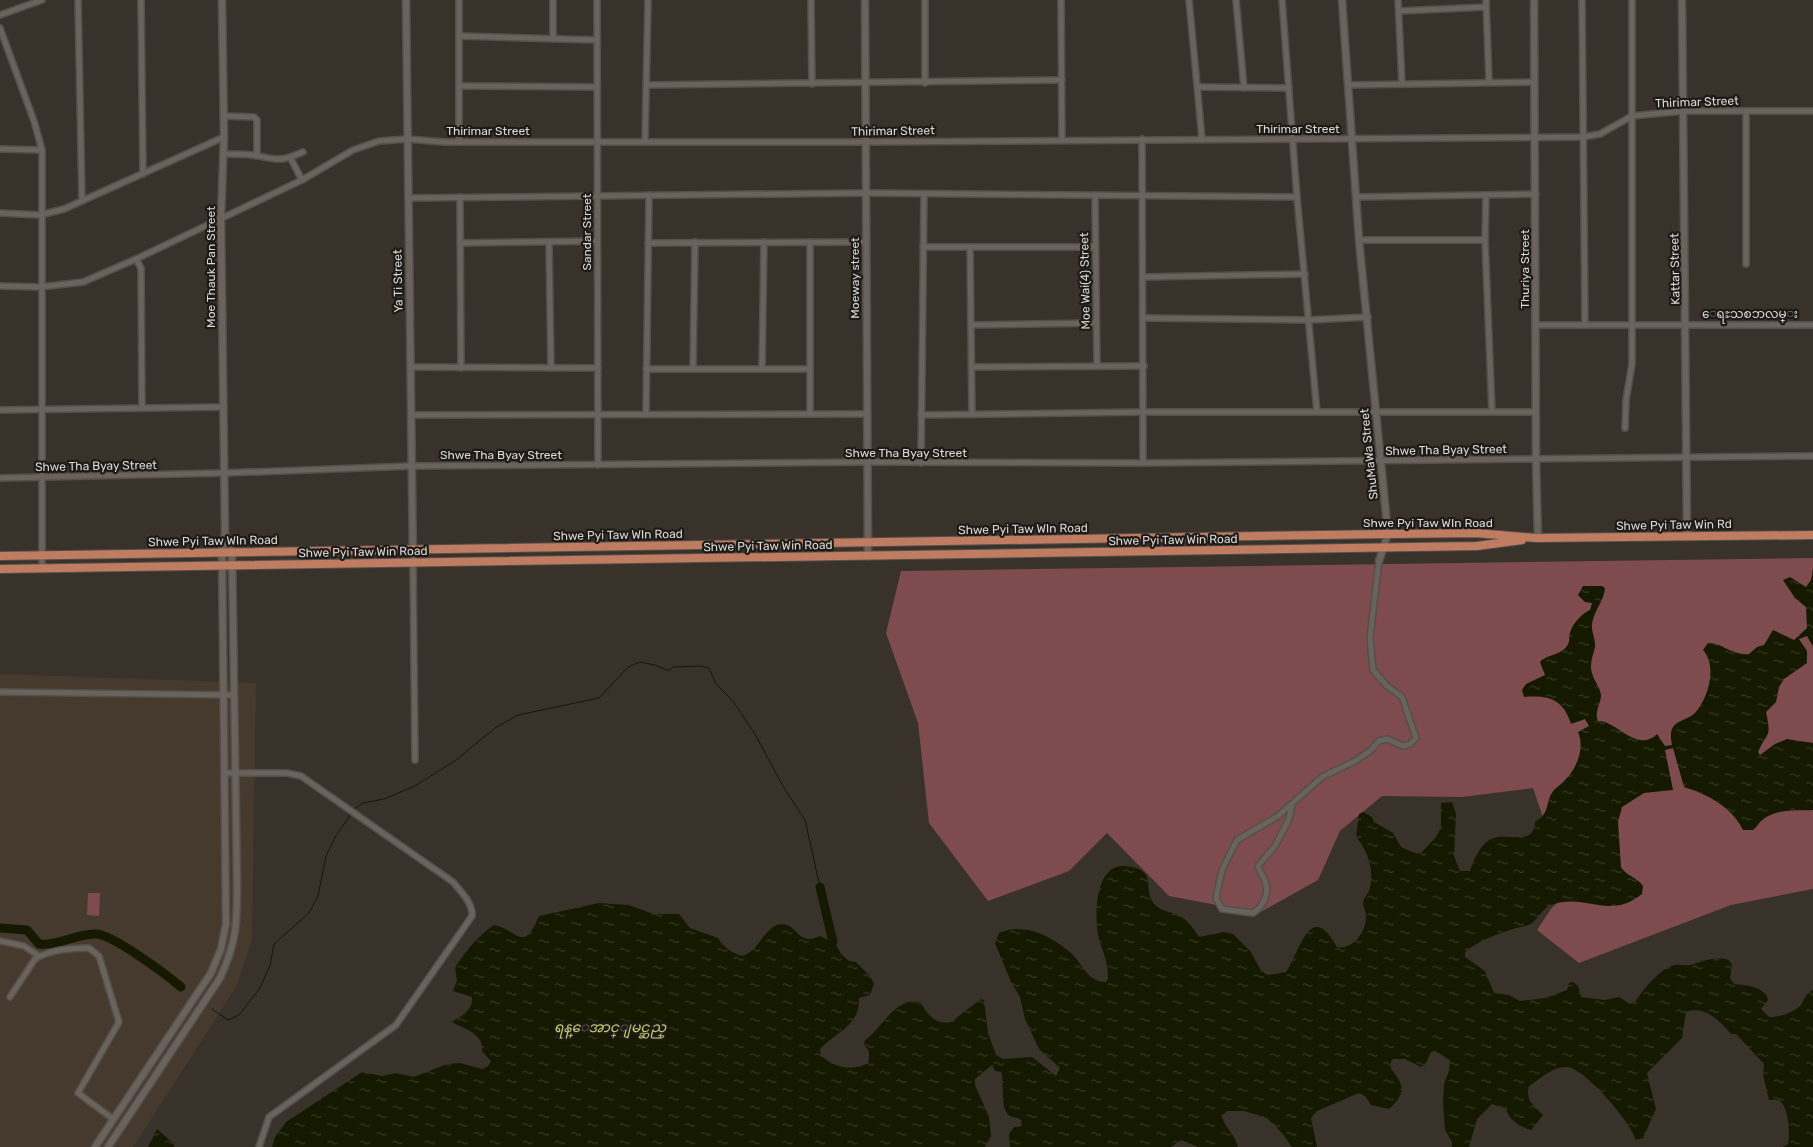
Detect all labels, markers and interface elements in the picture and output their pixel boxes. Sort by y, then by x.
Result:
street label: Thirimar Street [1655,94,1739,110]
street label: Thirimar Street [1256,122,1340,136]
street label: Thirimar Street [851,123,935,139]
street label: Thirimar Street [446,124,530,138]
street label: Sandar Street [580,193,594,271]
street label: Moe Thauk Pan Street [204,206,218,328]
street label: Thuriya Street [1518,229,1532,309]
street label: Moe Wai(4) Street [1077,232,1093,330]
street label: Kattar Street [1667,233,1683,305]
street label: Moeway street [848,237,862,319]
street label: Ya Ti Street [390,249,406,313]
street label: ေရႊသစၥာလမ္း [1702,307,1798,324]
street label: ShuMaWa Street [1357,407,1381,500]
street label: Shwe Tha Byay Street [1385,442,1507,458]
street label: Shwe Tha Byay Street [845,446,967,460]
street label: Shwe Tha Byay Street [440,448,562,462]
street label: Shwe Tha Byay Street [35,458,157,474]
street label: Shwe Pyi Taw WIn Road [1363,516,1493,530]
street label: Shwe Pyi Taw Win Rd [1616,517,1732,533]
street label: Shwe Pyi Taw WIn Road [958,521,1088,537]
street label: Shwe Pyi Taw WIn Road [553,527,683,543]
street label: Shwe Pyi Taw Win Road [1108,532,1238,548]
street label: Shwe Pyi Taw WIn Road [148,533,278,549]
street label: Shwe Pyi Taw Win Road [703,538,833,554]
street label: Shwe Pyi Taw Win Road [298,544,428,560]
water label: ရန္ေအာင္ျမင္ဆည္ [554,1019,667,1039]

